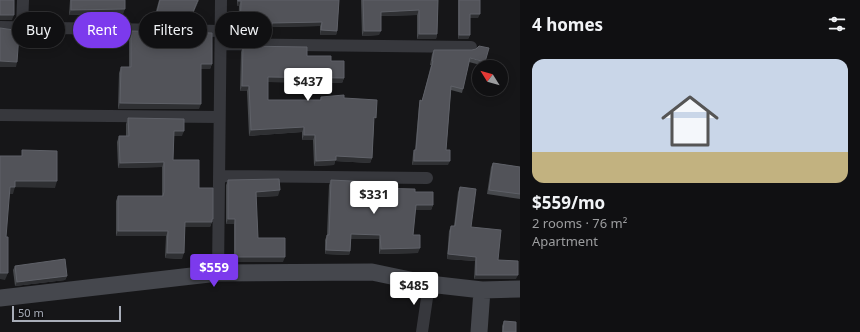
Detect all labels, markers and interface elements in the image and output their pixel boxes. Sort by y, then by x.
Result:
chip: Buy [12,12,65,48]
chip: Rent [73,12,131,48]
chip: Filters [139,12,207,48]
chip: New [215,12,272,48]
text: 4 homes [532,13,603,36]
icon: filters [826,13,848,35]
north arrow [472,60,508,96]
map controls [472,60,508,96]
pin: $437 [284,68,332,102]
text: $437 [293,72,323,90]
icon: home [654,85,726,157]
pin: $331 [350,181,398,215]
text: $331 [359,185,389,203]
text: $559/mo [532,191,605,214]
text: 2 rooms · 76 m² [532,214,627,232]
text: Apartment [532,232,598,250]
pin: $559 [190,254,238,288]
text: $559 [199,258,229,276]
pin: $485 [390,272,438,306]
text: $485 [399,276,429,294]
scale bar [12,304,121,323]
text: 50 m [18,305,44,320]

